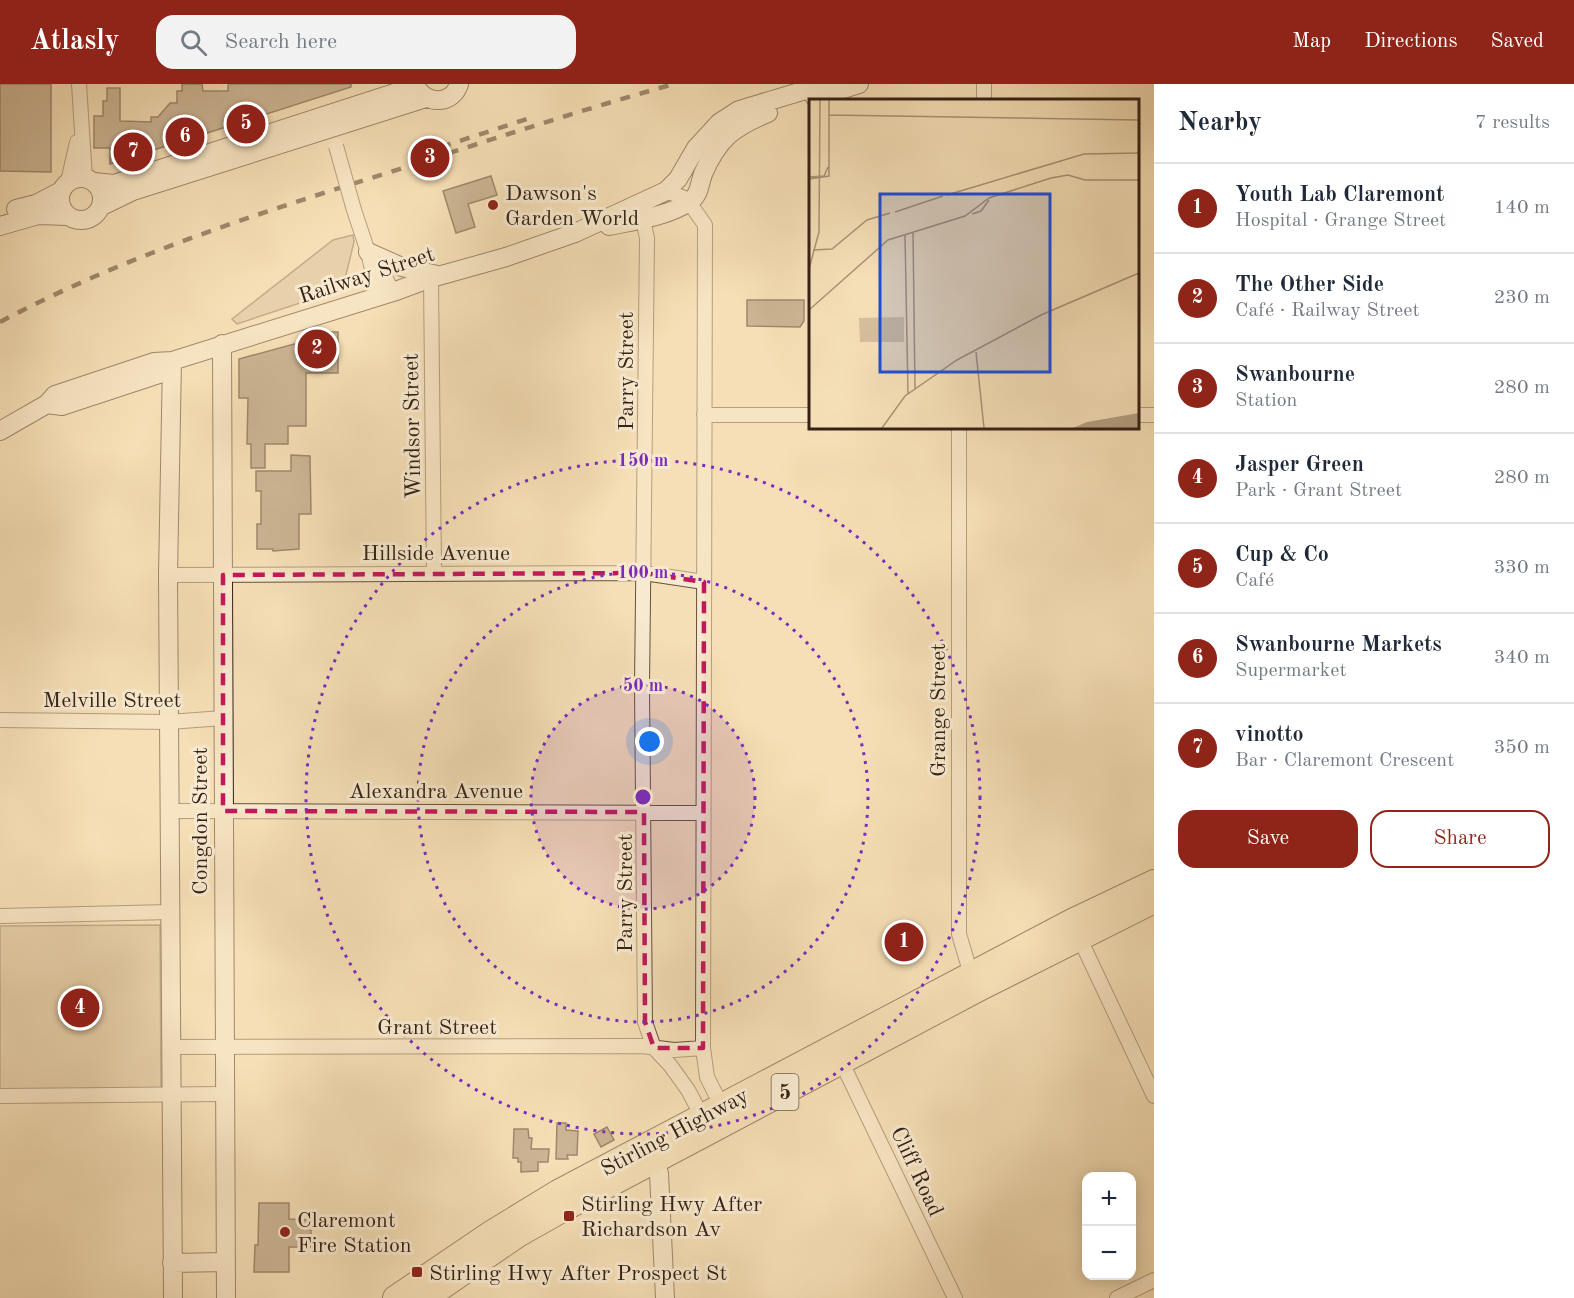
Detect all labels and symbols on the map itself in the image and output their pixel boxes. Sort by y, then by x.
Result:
inset map [809,99,1139,429]
pin: 5 [226,102,266,147]
pin: 6 [166,115,204,160]
pin: 7 [114,130,152,174]
pin: 3 [410,136,450,181]
place label: Dawson's Garden World [505,183,639,230]
marker: Dawson's Garden World [486,198,500,212]
street label: Railway Street [296,244,437,308]
street label: Parry Street [616,311,638,431]
pin: 2 [298,326,336,372]
street label: Windsor Street [401,353,425,499]
text: 150 m [618,452,668,470]
street label: Hillside Avenue [362,543,510,565]
text: 100 m [618,564,668,582]
street label: Grange Street [928,643,950,777]
text: 50 m [623,677,663,695]
street label: Melville Street [43,690,181,712]
your location [635,727,664,756]
street label: Congdon Street [190,747,212,895]
street label: Alexandra Avenue [349,781,523,803]
centre of rings [633,787,653,807]
street label: Parry Street [615,833,637,953]
pin: 1 [884,920,924,964]
pin: 4 [60,986,100,1030]
street label: Grant Street [377,1017,497,1039]
road number: 5 [772,1074,798,1110]
street label: Stirling Highway [597,1084,753,1181]
street label: Cliff Road [886,1124,947,1220]
place label: Stirling Hwy After Richardson Av [581,1194,762,1241]
marker: Stirling Hwy After Richardson Av [562,1209,576,1223]
place label: Claremont Fire Station [297,1210,412,1257]
marker: Claremont Fire Station [278,1225,292,1239]
place label: Stirling Hwy After Prospect St [429,1263,727,1285]
marker: Stirling Hwy After Prospect St [410,1265,424,1279]

